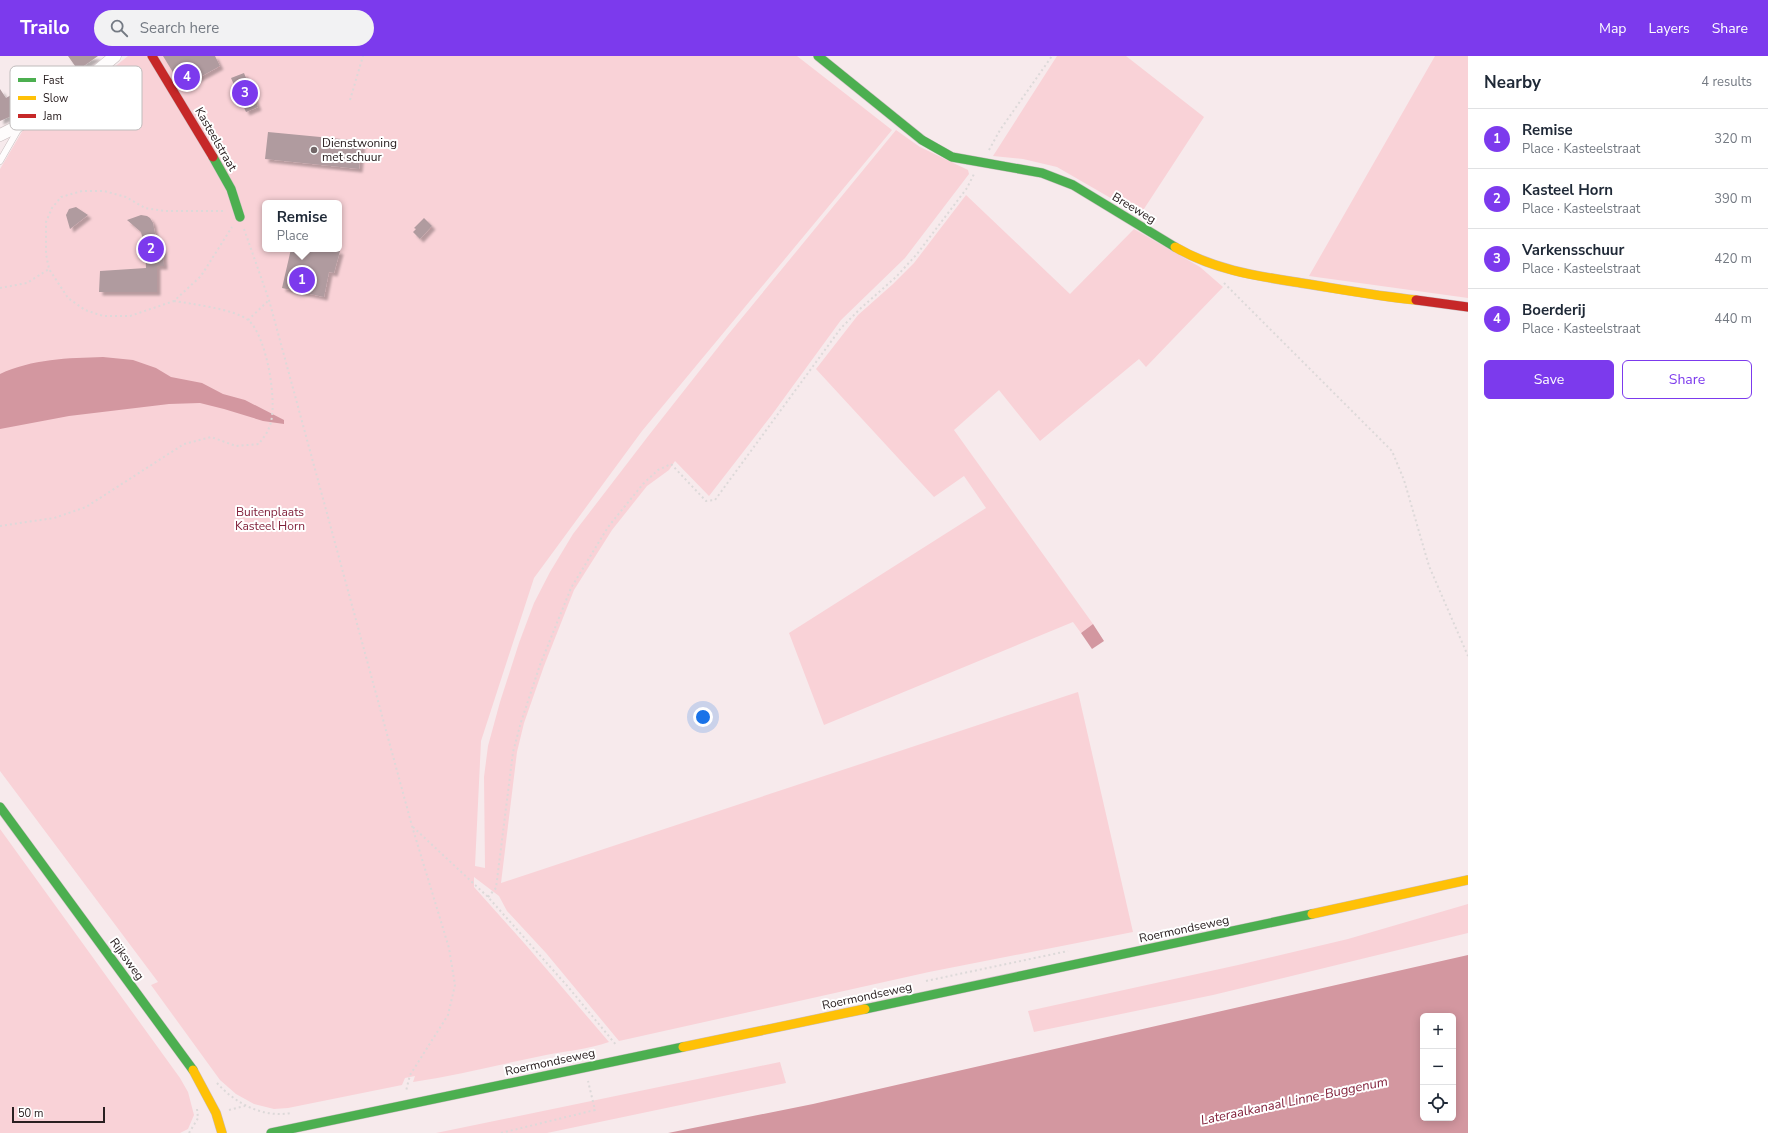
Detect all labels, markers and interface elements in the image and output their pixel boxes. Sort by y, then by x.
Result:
search box [94,10,374,46]
text: Trailo [20,15,70,41]
icon: search [108,17,130,39]
text: Search here [140,18,219,38]
text: Map [1599,19,1626,38]
text: Layers [1648,19,1690,38]
text: Share [1712,19,1748,38]
pin: 4 [174,62,200,92]
legend [10,66,142,130]
text: Nearby [1484,71,1541,94]
text: Fast [43,73,64,88]
text: 4 results [1701,73,1752,91]
pin: 3 [232,78,258,108]
text: Slow [43,91,68,106]
street label: Kasteelstraat [191,104,241,174]
text: Jam [42,109,62,124]
text: Remise [1522,120,1573,140]
text: 1 [1493,130,1501,148]
text: 320 m [1714,130,1752,148]
place label: Dienstwoning met schuur [322,135,397,165]
text: Place · Kasteelstraat [1522,140,1640,158]
marker: Dienstwoning met schuur [309,145,319,155]
text: Kasteel Horn [1522,180,1613,200]
street label: Breeweg [1109,189,1159,227]
text: 2 [1493,190,1501,208]
text: 390 m [1714,190,1752,208]
popup [262,200,342,252]
text: Place · Kasteelstraat [1522,200,1640,218]
text: Remise [277,207,327,227]
text: Place [277,227,308,245]
pin: 2 [138,234,164,264]
text: Varkensschuur [1522,240,1624,260]
text: 3 [1493,250,1501,268]
text: 420 m [1714,250,1752,268]
text: Place · Kasteelstraat [1522,260,1640,278]
pin: 1 [289,265,315,295]
text: Boerderij [1522,300,1586,320]
text: 4 [1493,310,1501,328]
text: 440 m [1714,310,1752,328]
text: Place · Kasteelstraat [1522,320,1640,338]
button: Save [1484,360,1614,399]
button: Share [1622,360,1752,399]
park label: Buitenplaats Kasteel Horn [235,504,305,534]
your location [693,707,713,727]
street label: Roermondseweg [1138,912,1230,946]
street label: Rijksweg [106,935,148,983]
street label: Roermondseweg [821,979,913,1013]
map controls [1420,1013,1456,1121]
button: + [1420,1013,1456,1049]
street label: Roermondseweg [504,1045,596,1079]
button: − [1420,1049,1456,1085]
water label: Lateraalkanaal Linne-Buggenum [1199,1072,1389,1130]
button: locate [1420,1085,1456,1121]
scale bar [12,1105,105,1124]
text: 50 m [18,1106,43,1121]

